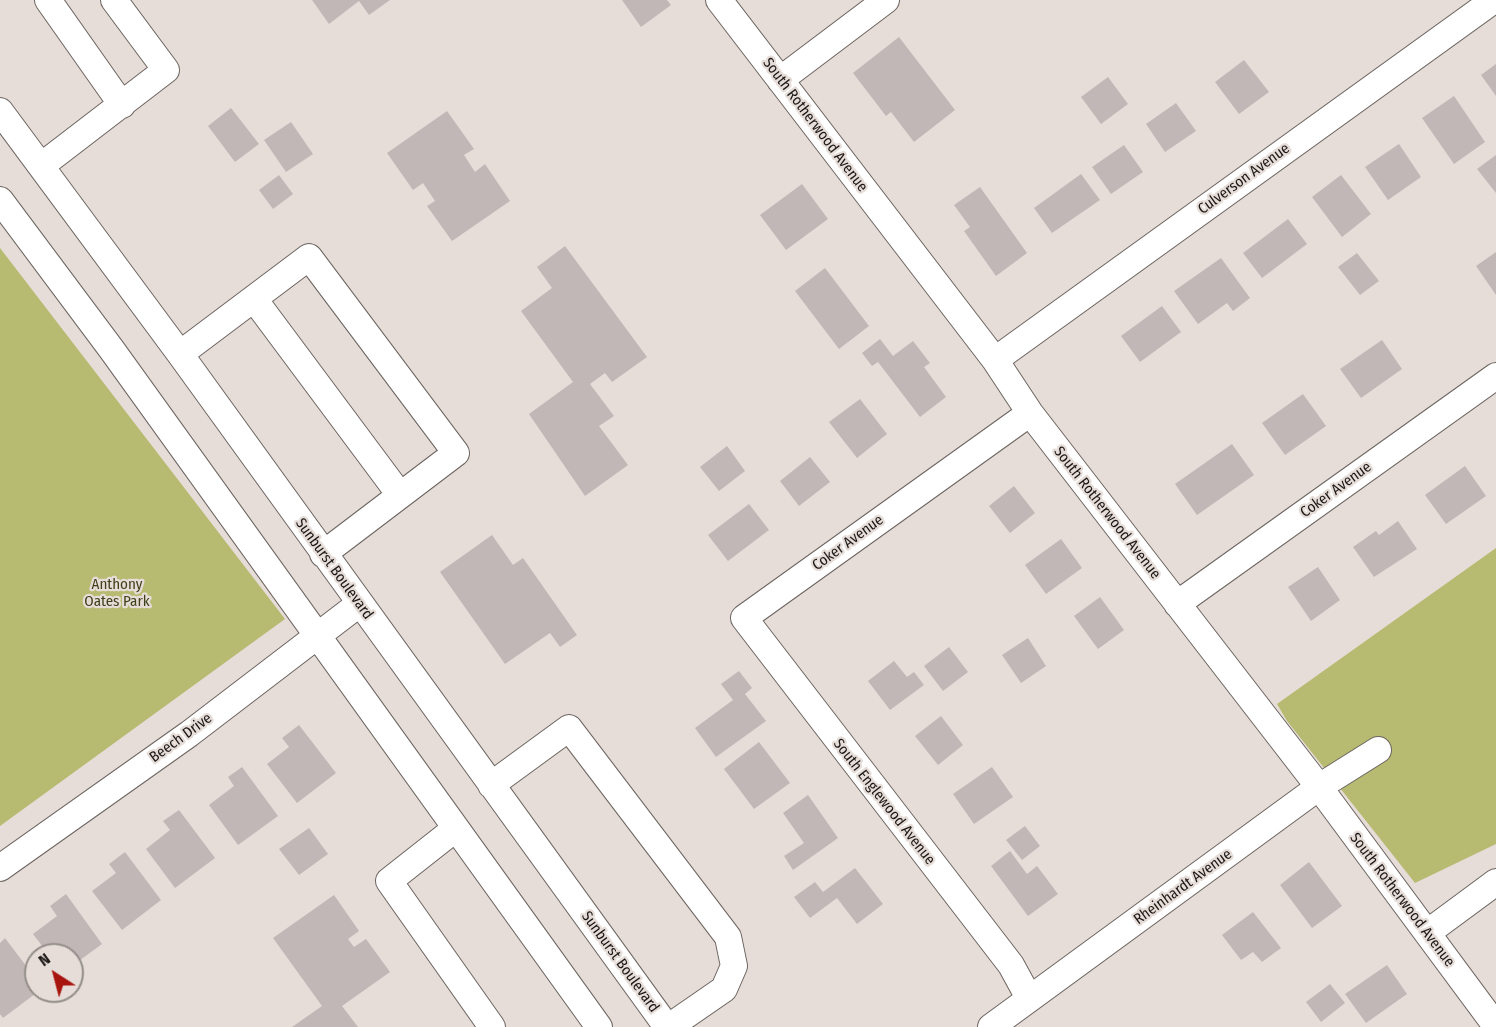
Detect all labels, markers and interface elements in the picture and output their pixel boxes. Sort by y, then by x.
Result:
street label: South Rotherwood Avenue [759,54,871,196]
street label: Culverson Avenue [1195,140,1293,218]
street label: South Rotherwood Avenue [1050,443,1164,583]
street label: Coker Avenue [1297,458,1375,522]
street label: Coker Avenue [809,511,887,575]
street label: Sunburst Boulevard [291,515,377,623]
park label: Anthony Oates Park [84,576,150,611]
street label: Beech Drive [146,709,216,767]
street label: South Englewood Avenue [829,735,939,869]
street label: South Rotherwood Avenue [1346,829,1458,971]
street label: Rheinhardt Avenue [1130,845,1236,929]
street label: Sunburst Boulevard [577,908,663,1016]
north arrow [24,943,84,1003]
text: N [35,949,54,970]

